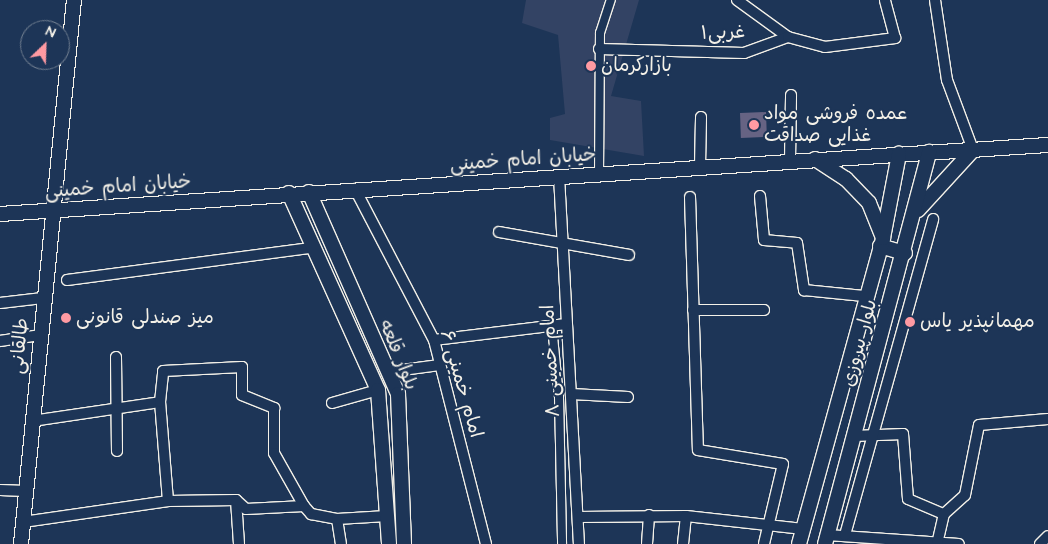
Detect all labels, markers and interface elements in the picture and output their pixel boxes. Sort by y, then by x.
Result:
north arrow [20,20,70,70]
text: N [43,21,59,43]
street label: غربی۱ [700,21,746,45]
place label: بازارکرمان [601,55,672,77]
marker: بازارکرمان [585,60,597,72]
place label: عمده فروشی مواد غذایی صداقت [764,103,908,147]
marker: عمده فروشی مواد غذایی صداقت [748,119,760,131]
street label: خیابان امام خمینی [449,144,597,176]
street label: خیابان امام خمینی [44,171,192,203]
street label: بلوار پیروزی [837,297,883,389]
street label: امام خمینی ۸ [537,304,565,418]
place label: میز صندلی قانونی [76,307,214,329]
place label: مهمانپذیر یاس [920,311,1035,333]
marker: میز صندلی قانونی [60,312,72,324]
marker: مهمانپذیر یاس [904,316,916,328]
street label: طالقانی [6,317,34,375]
street label: بلوار قلعه [374,317,422,393]
street label: امام خمینی ۶ [435,327,487,441]

